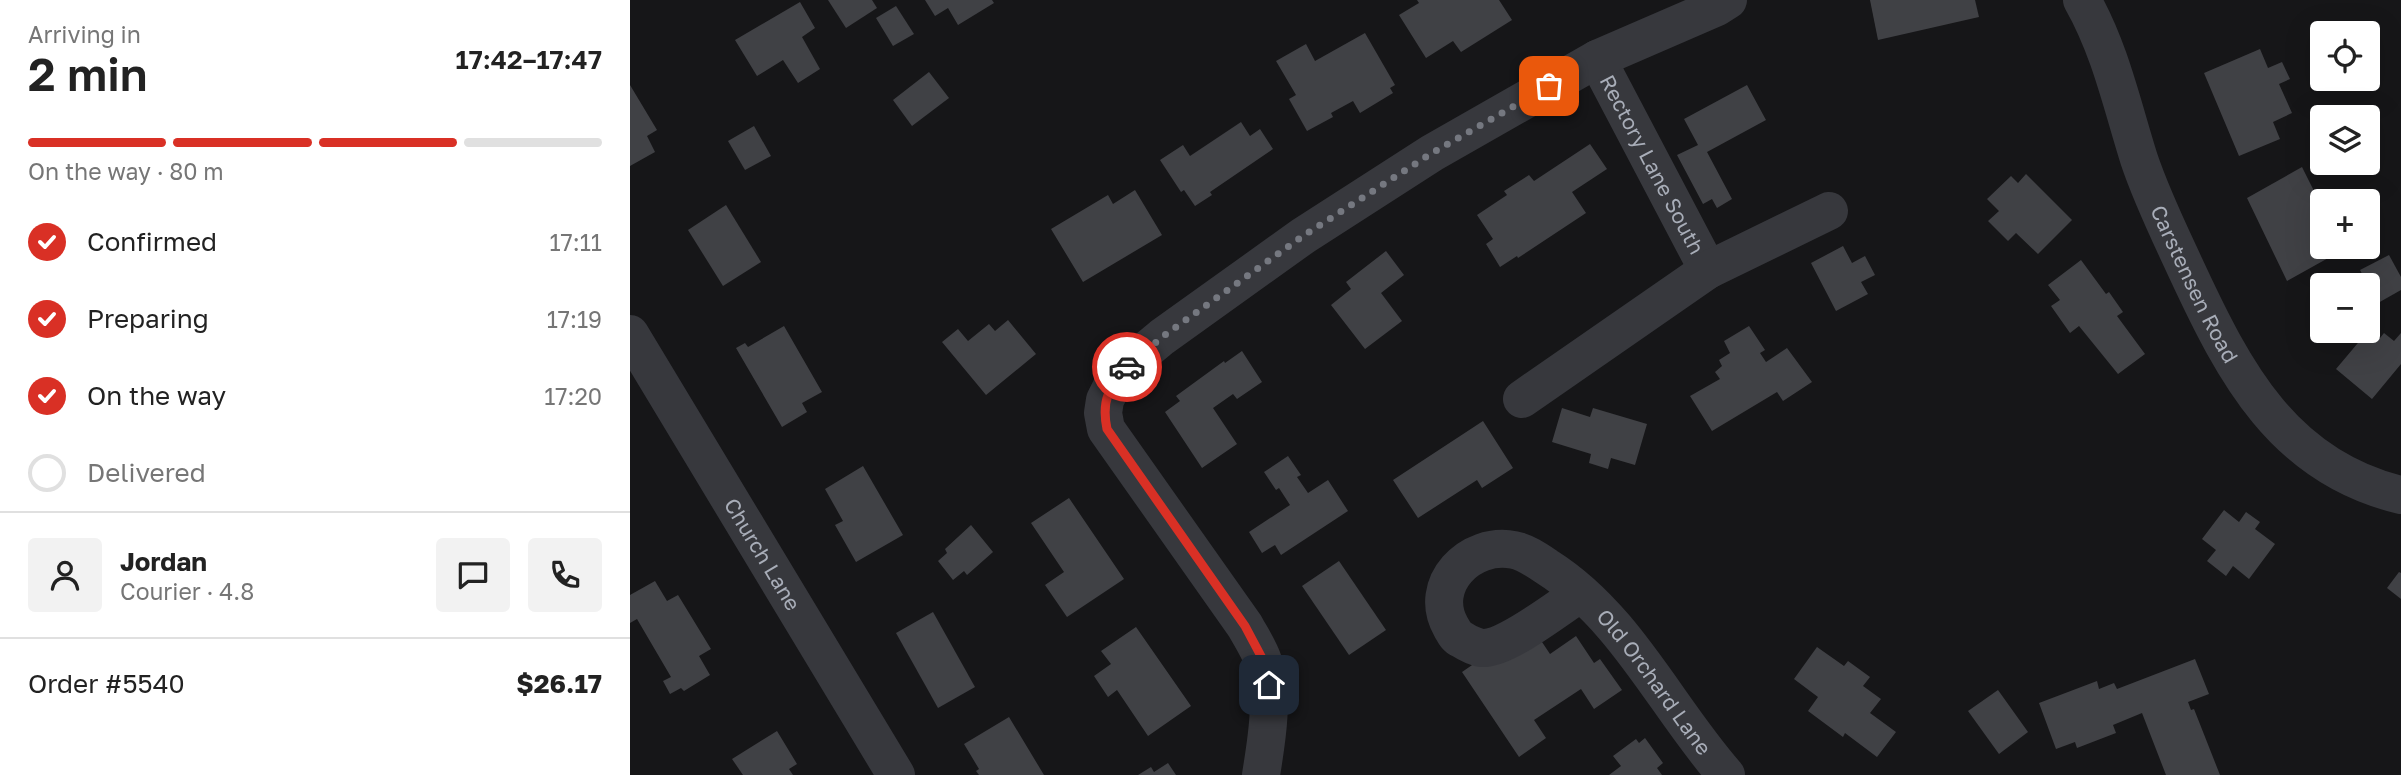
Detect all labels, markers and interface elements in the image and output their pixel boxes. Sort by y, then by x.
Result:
text: Arriving in [28,20,141,48]
map controls [2310,21,2380,343]
button: locate [2310,21,2380,91]
text: 17:42–17:47 [456,44,602,75]
text: 2 min [28,46,148,101]
pin [1519,56,1579,116]
icon: bag [1530,67,1568,105]
street label: Rectory Lane South [1595,70,1710,258]
button: layers [2310,105,2380,175]
text: On the way · 80 m [28,157,224,185]
button: + [2310,189,2380,259]
street label: Carstensen Road [2145,201,2244,367]
icon: check [28,223,66,261]
text: Confirmed [87,226,217,257]
text: 17:11 [549,228,602,256]
button: − [2310,273,2380,343]
icon: check [28,300,66,338]
text: Preparing [87,303,209,334]
text: 17:19 [547,305,602,333]
courier [1092,332,1162,402]
icon: car [1108,348,1146,386]
icon: check [28,377,66,415]
text: On the way [87,380,226,411]
text: 17:20 [544,382,602,410]
text: Delivered [87,457,206,488]
street label: Church Lane [719,493,807,615]
button: person [28,538,102,612]
button: chat [436,538,510,612]
button: phone [528,538,602,612]
text: Jordan [120,546,207,577]
text: Courier · 4.8 [120,577,254,605]
street label: Old Orchard Lane [1592,604,1717,760]
pin [1239,655,1299,715]
icon: home [1250,666,1288,704]
text: Order #5540 [28,668,185,699]
text: $26.17 [516,668,602,699]

